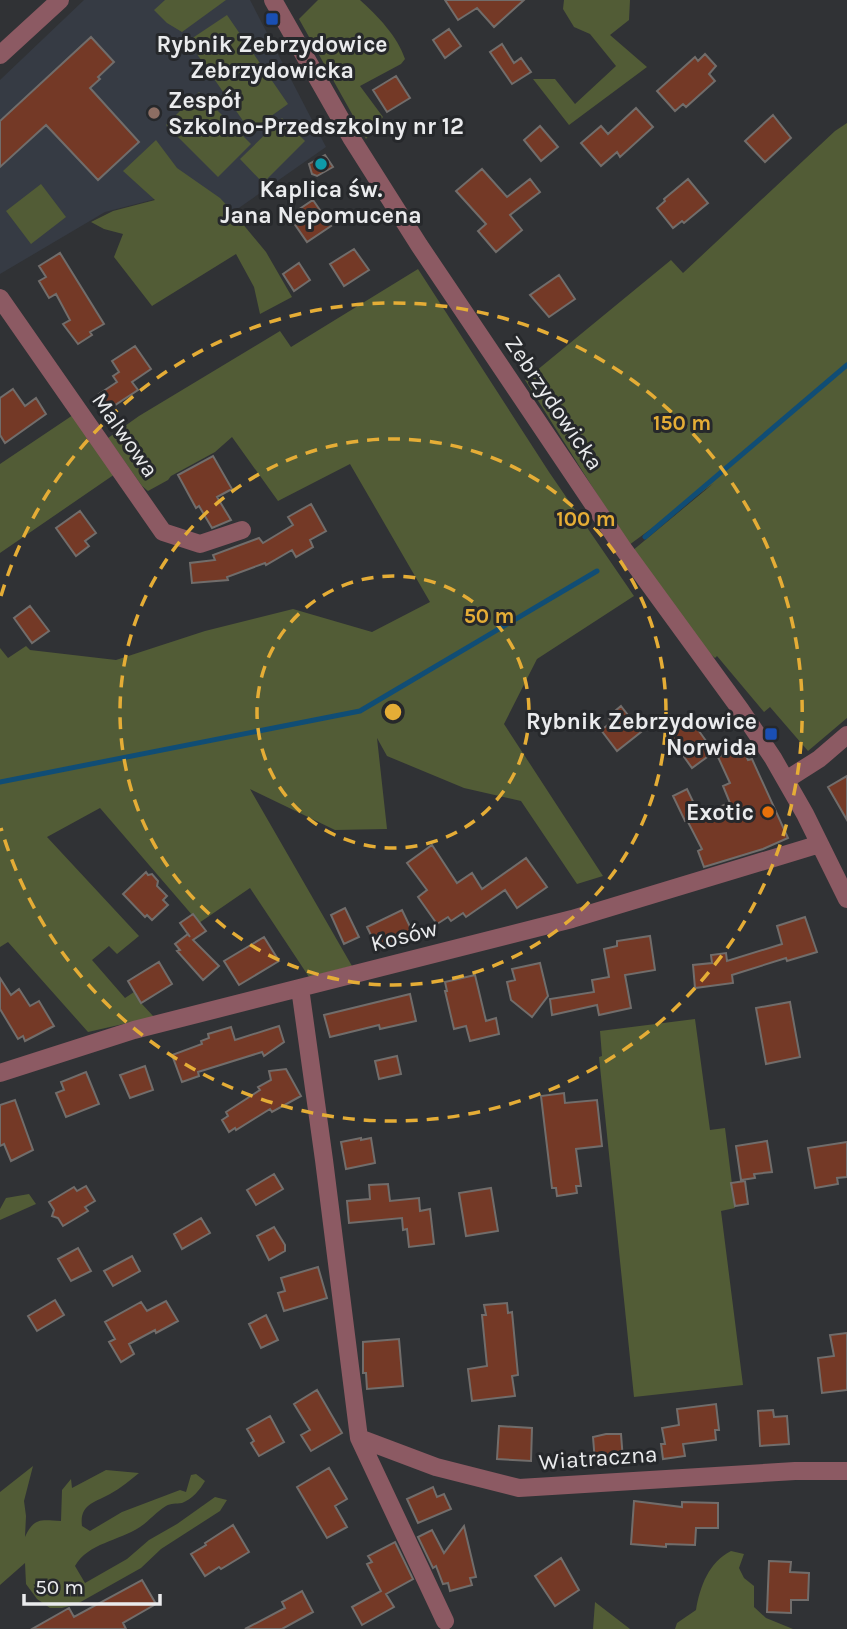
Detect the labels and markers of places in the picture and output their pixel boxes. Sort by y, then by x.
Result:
marker: Rybnik Zebrzydowice Zebrzydowicka [264,11,280,27]
place label: Rybnik Zebrzydowice Zebrzydowicka [156,31,388,84]
place label: Zespół Szkolno-Przedszkolny nr 12 [168,87,464,140]
marker: Zespół Szkolno-Przedszkolny nr 12 [146,105,162,121]
marker: Kaplica św. Jana Nepomucena [313,156,329,172]
place label: Kaplica św. Jana Nepomucena [220,176,422,229]
centre of rings [381,700,405,724]
place label: Rybnik Zebrzydowice Norwida [526,708,757,761]
marker: Rybnik Zebrzydowice Norwida [763,726,779,742]
place label: Exotic [686,799,754,826]
marker: Exotic [760,804,776,820]

